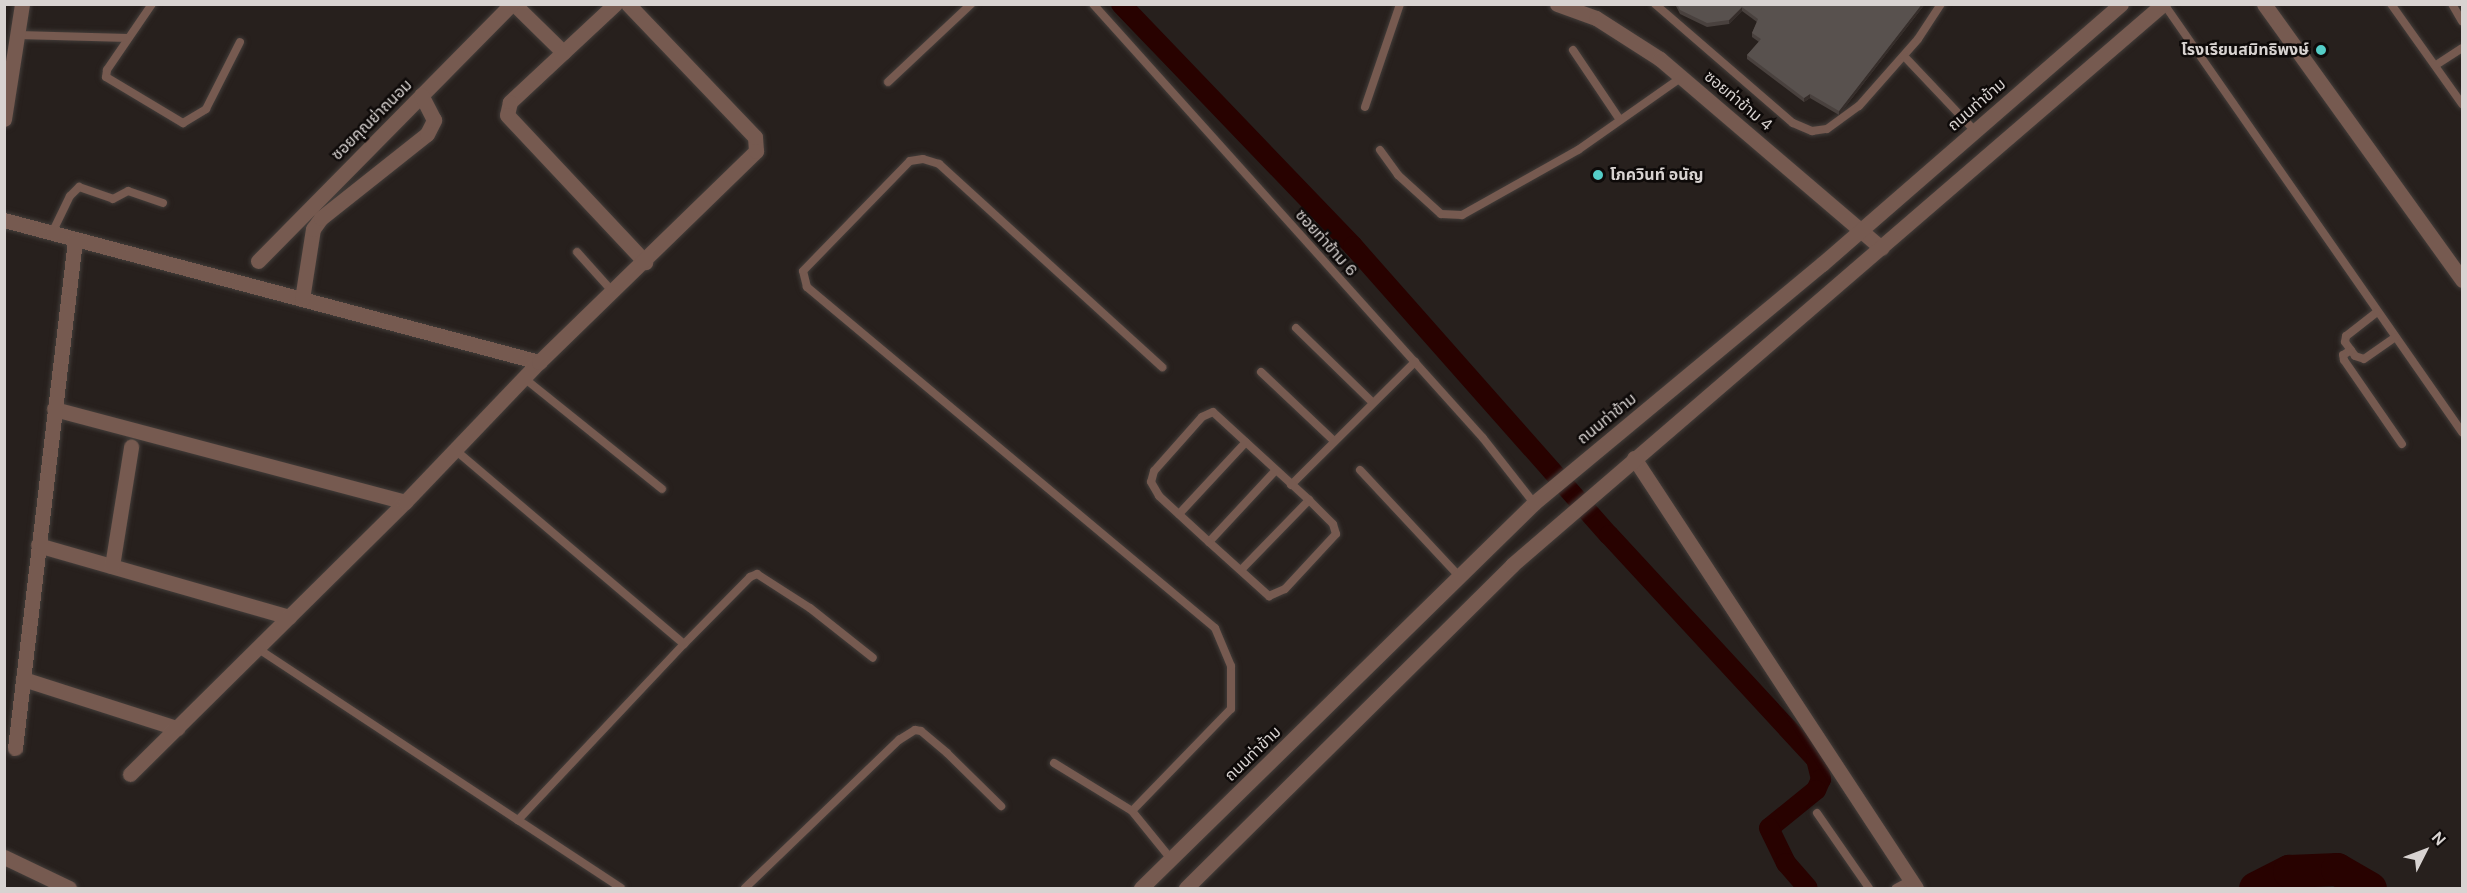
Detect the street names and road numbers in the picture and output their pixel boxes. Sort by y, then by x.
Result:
street label: ซอยท่าข้าม 4 [1700,67,1776,135]
street label: ถนนท่าข้าม [1944,75,2010,135]
street label: ซอยคุณย่าถนอม [328,76,416,164]
street label: ซอยท่าข้าม 6 [1291,206,1361,280]
street label: ถนนท่าข้าม [1574,389,1640,449]
street label: ถนนท่าข้าม [1221,723,1285,785]

